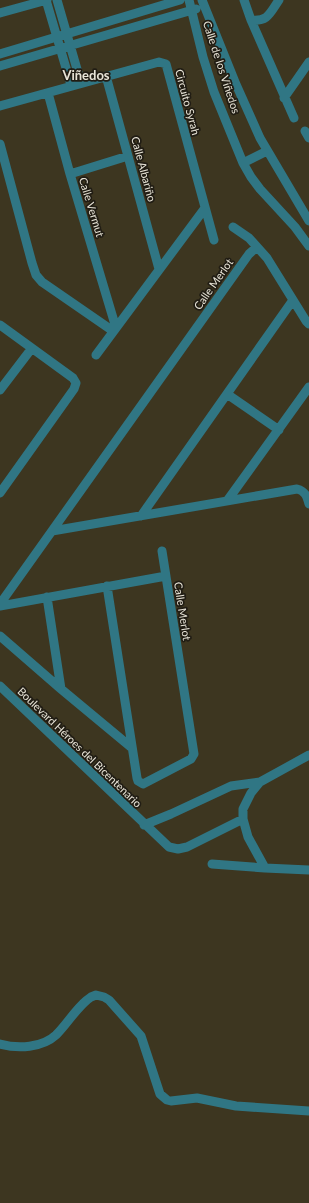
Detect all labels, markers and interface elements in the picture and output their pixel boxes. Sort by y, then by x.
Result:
street label: Calle de los Viñedos [201,19,243,115]
district label: Viñedos [61,67,110,83]
street label: Circuito Syrah [173,68,203,136]
street label: Calle Albariño [129,135,159,203]
street label: Calle Vermut [77,176,107,238]
street label: Calle Merlot [191,256,235,312]
street label: Calle Merlot [172,581,194,641]
street label: Boulevard Héroes del Bicentenario [15,684,145,810]

